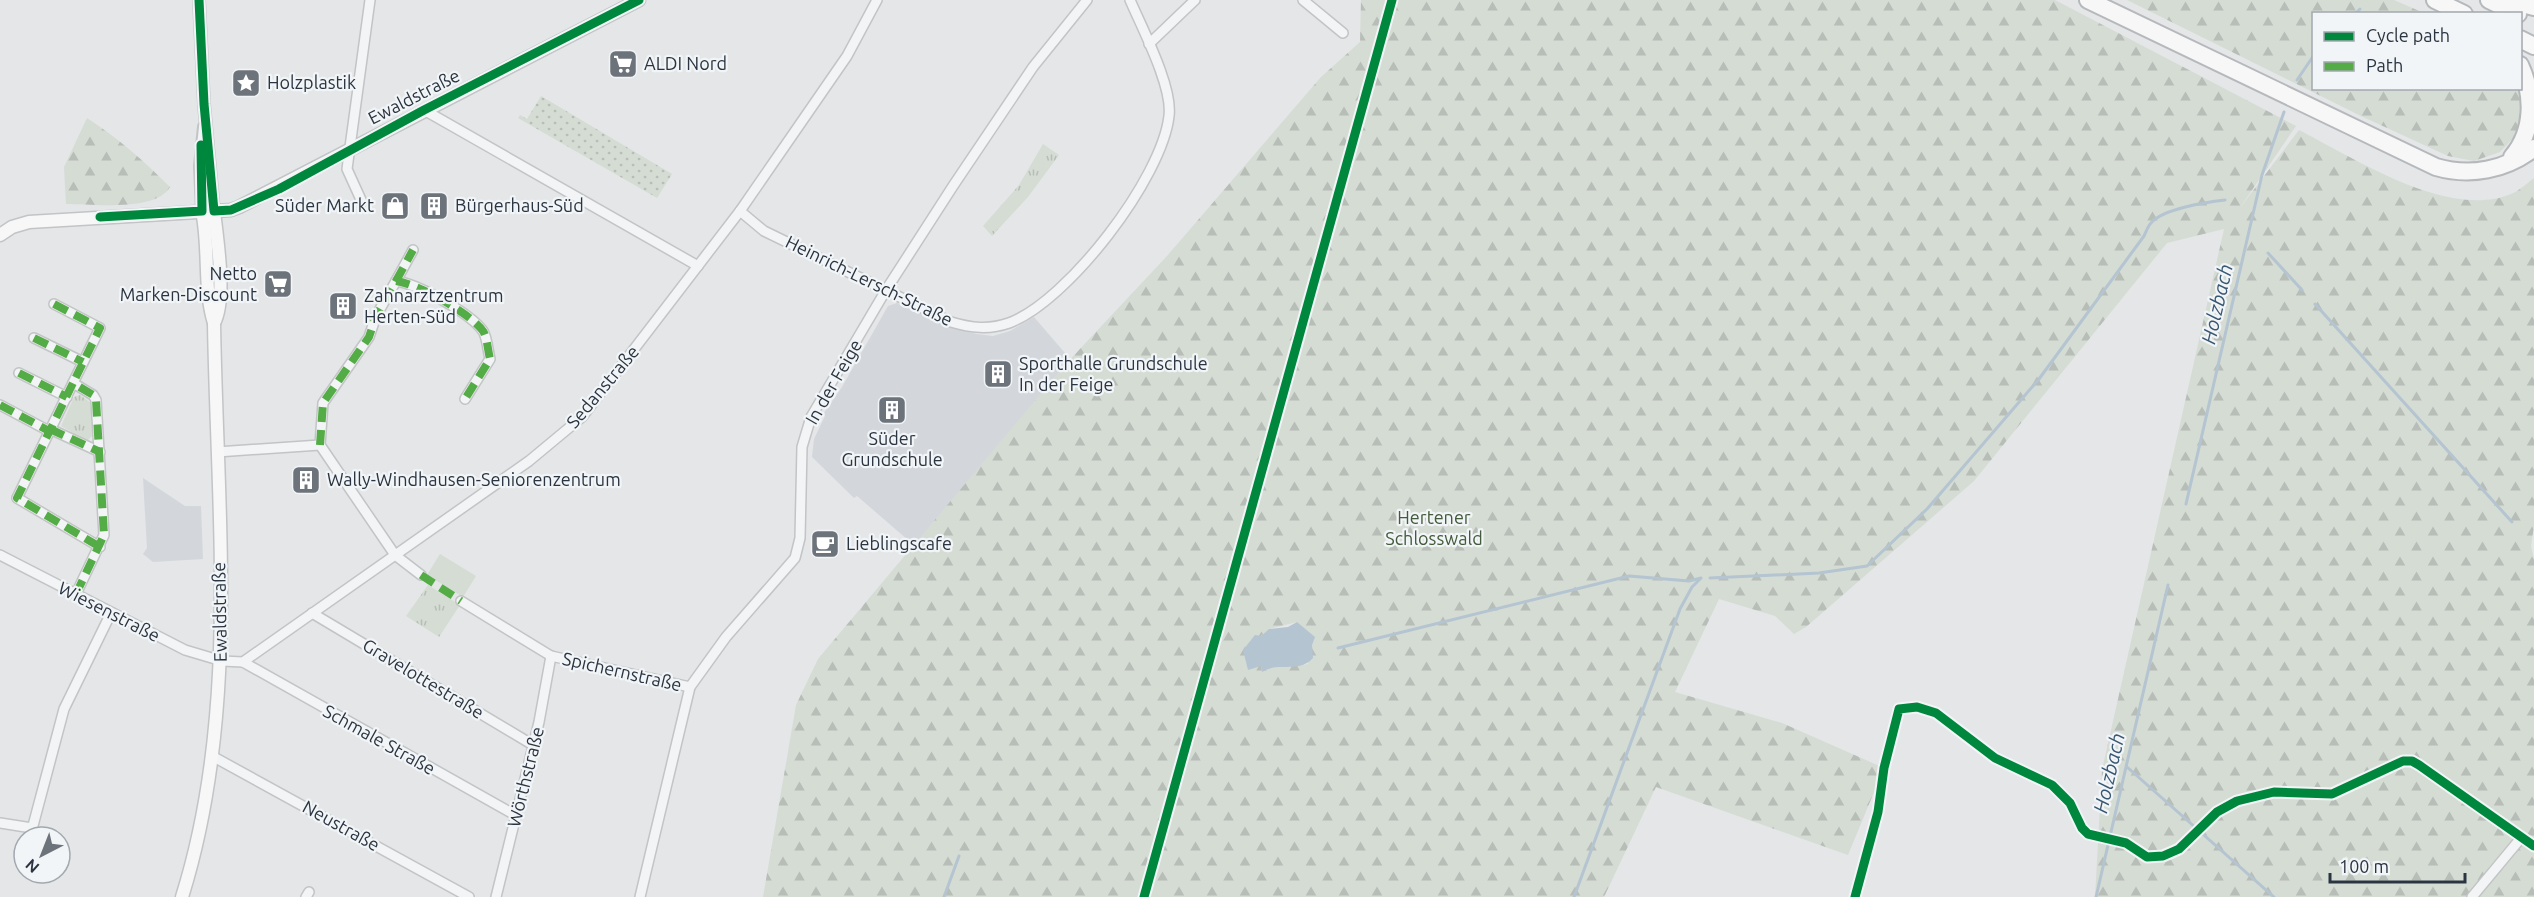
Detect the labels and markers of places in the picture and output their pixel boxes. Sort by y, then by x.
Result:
supermarket icon: ALDI Nord [607,48,639,80]
place label: ALDI Nord [644,53,727,73]
place icon: Holzplastik [230,67,262,99]
place label: Holzplastik [267,72,356,92]
shop icon: Süder Markt [379,190,411,222]
building icon: Bürgerhaus-Süd [418,190,450,222]
place label: Süder Markt [275,195,374,215]
place label: Bürgerhaus-Süd [455,195,584,215]
place label: Netto Marken-Discount [120,263,257,304]
supermarket icon: Netto Marken-Discount [262,268,294,300]
place label: Zahnarztzentrum Herten-Süd [364,285,504,326]
building icon: Zahnarztzentrum Herten-Süd [327,290,359,322]
place label: Sporthalle Grundschule In der Feige [1019,353,1208,394]
building icon: Sporthalle Grundschule In der Feige [982,358,1014,390]
building icon: Süder Grundschule [876,394,908,426]
place label: Süder Grundschule [841,428,943,469]
building icon: Wally-Windhausen-Seniorenzentrum [290,464,322,496]
place label: Wally-Windhausen-Seniorenzentrum [327,469,621,489]
cafe icon: Lieblingscafe [809,528,841,560]
place label: Lieblingscafe [846,533,952,553]

